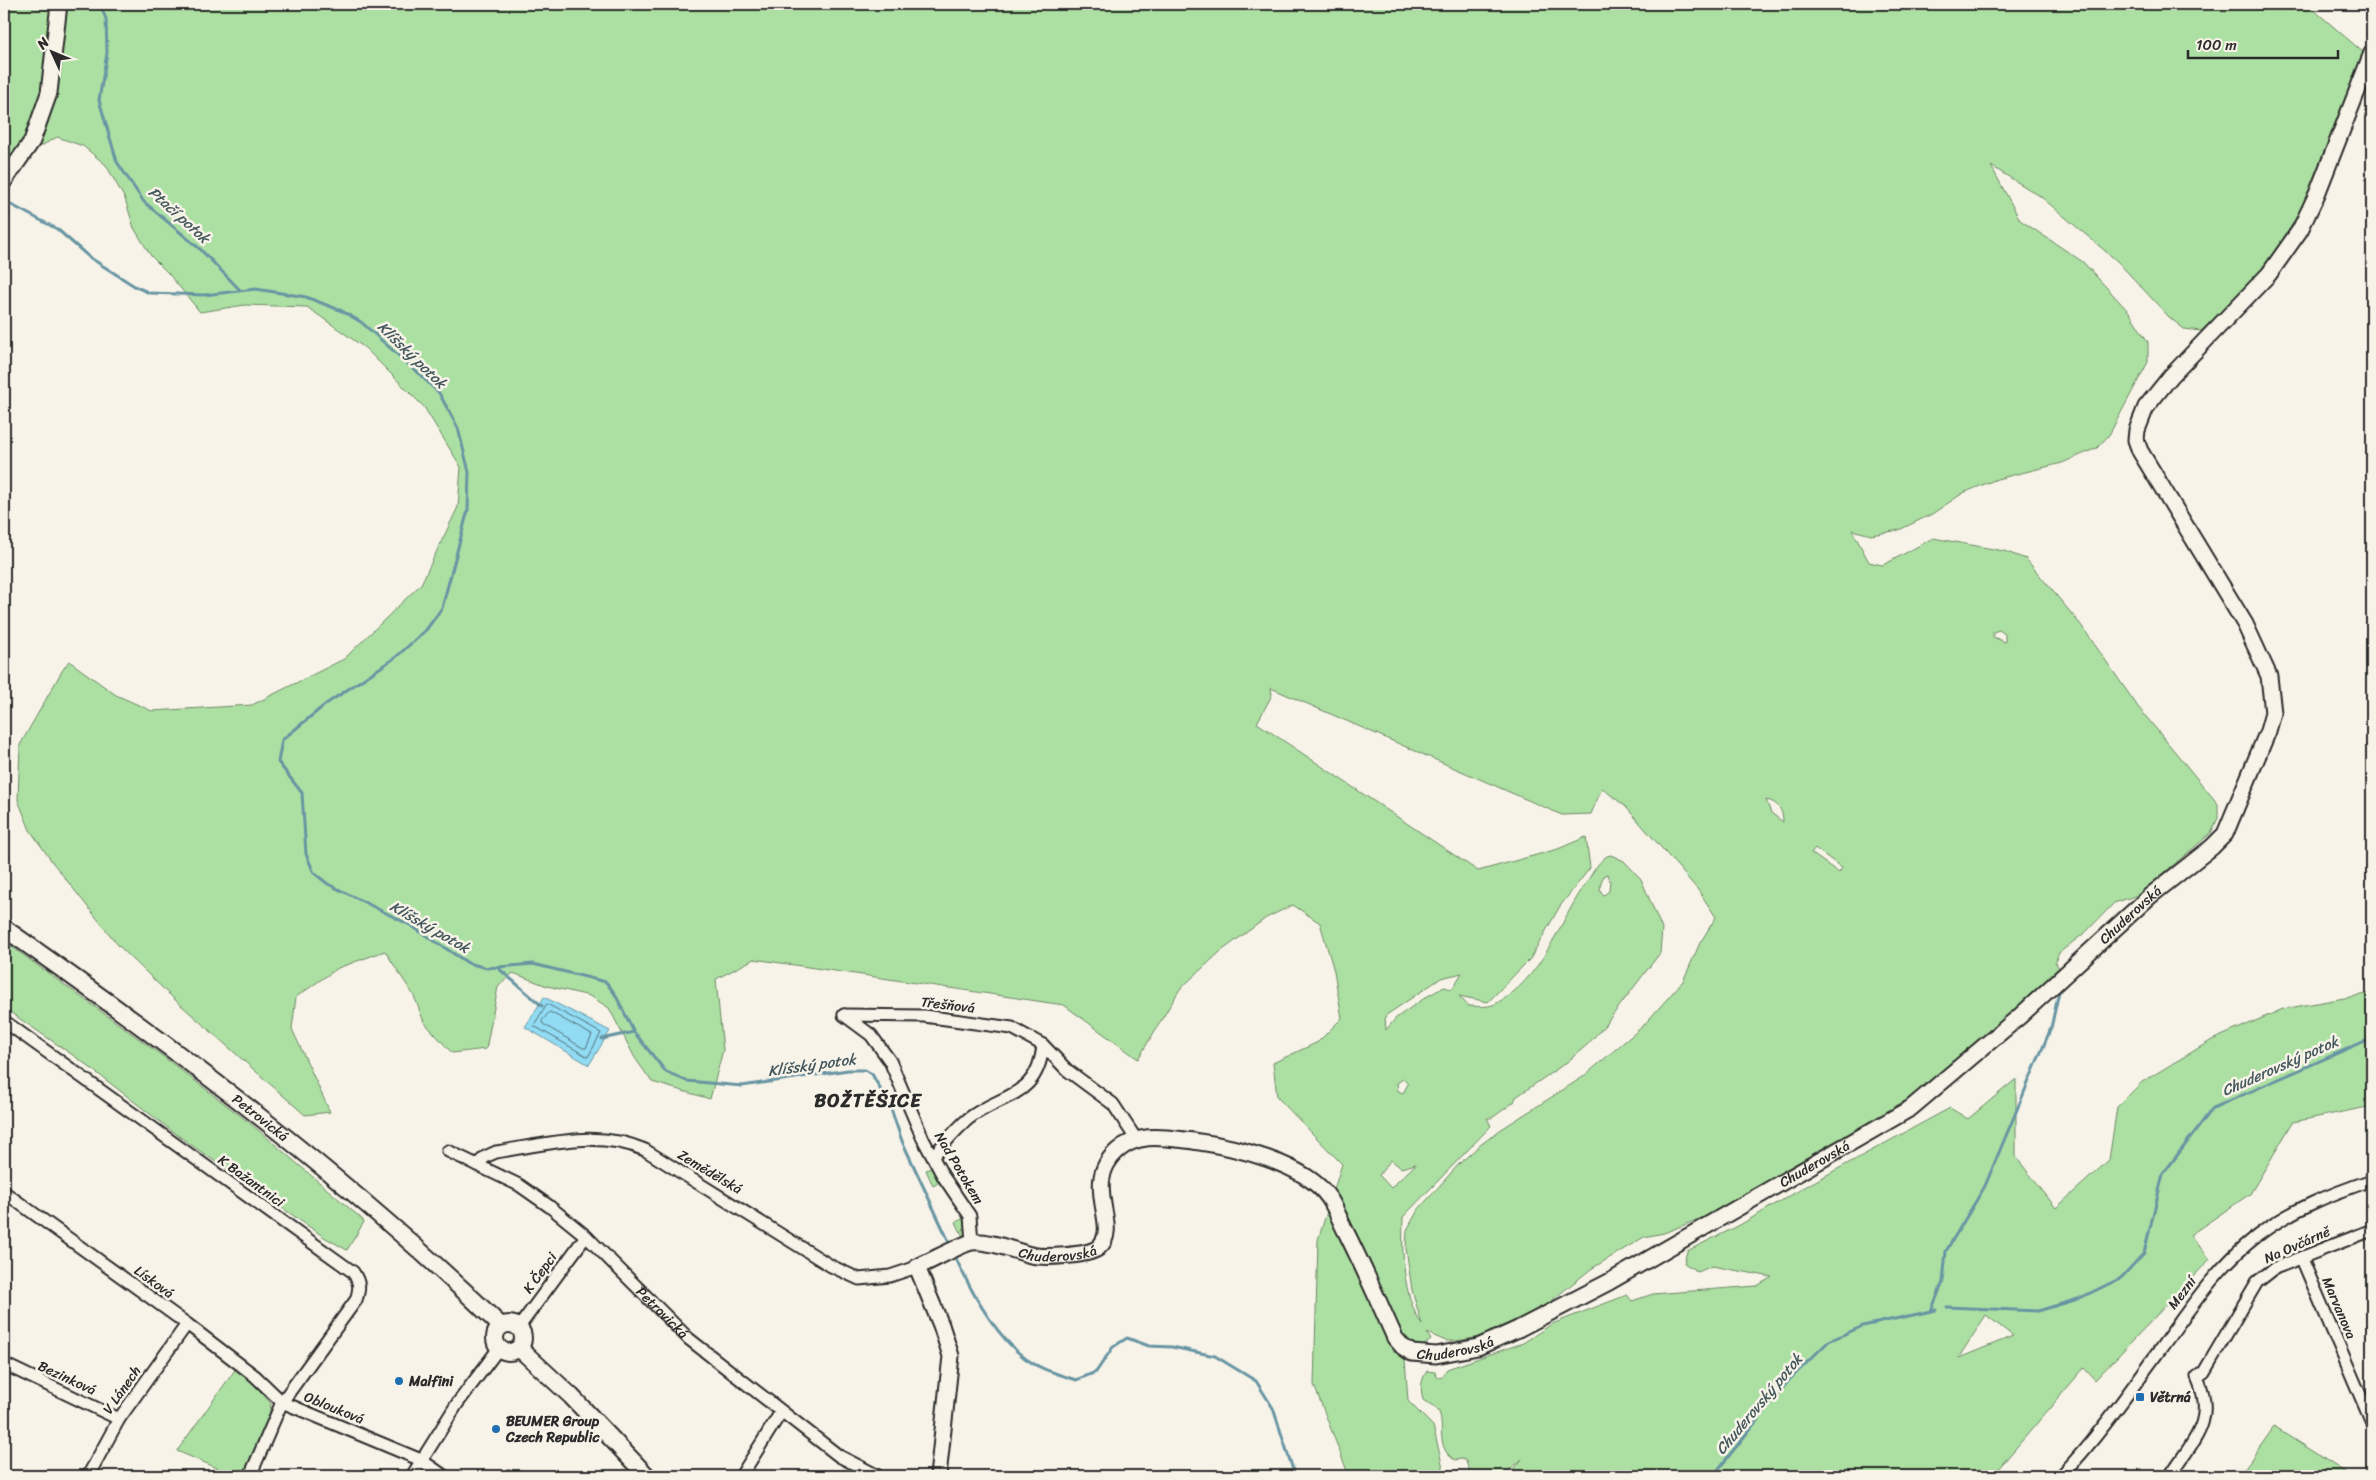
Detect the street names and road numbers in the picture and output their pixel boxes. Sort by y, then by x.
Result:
street label: Chuderovská [2093,879,2167,950]
street label: Třešňová [920,989,976,1021]
street label: Petrovická [227,1087,294,1148]
street label: Nad Potokem [927,1127,991,1210]
street label: Chuderovská [1774,1133,1855,1194]
street label: Zemědělská [673,1143,747,1201]
street label: K Bažantnici [212,1148,291,1215]
street label: Na Ovčárně [2260,1219,2335,1271]
street label: Chuderovská [1015,1238,1100,1269]
street label: K Čepci [516,1246,564,1299]
street label: Lísková [129,1259,179,1305]
street label: Mezní [2161,1269,2204,1315]
street label: Marvanova [2315,1273,2363,1343]
street label: Petrovická [630,1280,695,1345]
street label: Chuderovská [1416,1329,1498,1368]
street label: Bezinková [34,1354,100,1402]
street label: V Lánech [96,1360,148,1420]
street label: Oblouková [300,1385,368,1431]

